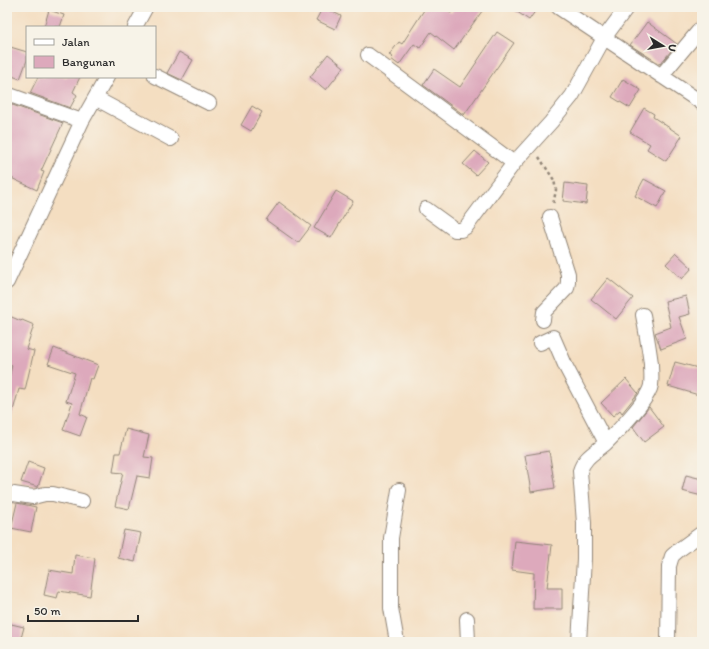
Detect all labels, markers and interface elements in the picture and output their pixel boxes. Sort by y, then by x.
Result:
legend [26,26,156,78]
north arrow [643,26,683,66]
text: Jalan [62,35,90,49]
text: U [665,43,679,53]
text: Bangunan [62,55,115,69]
scale bar [28,597,138,623]
text: 50 m [34,604,60,618]

